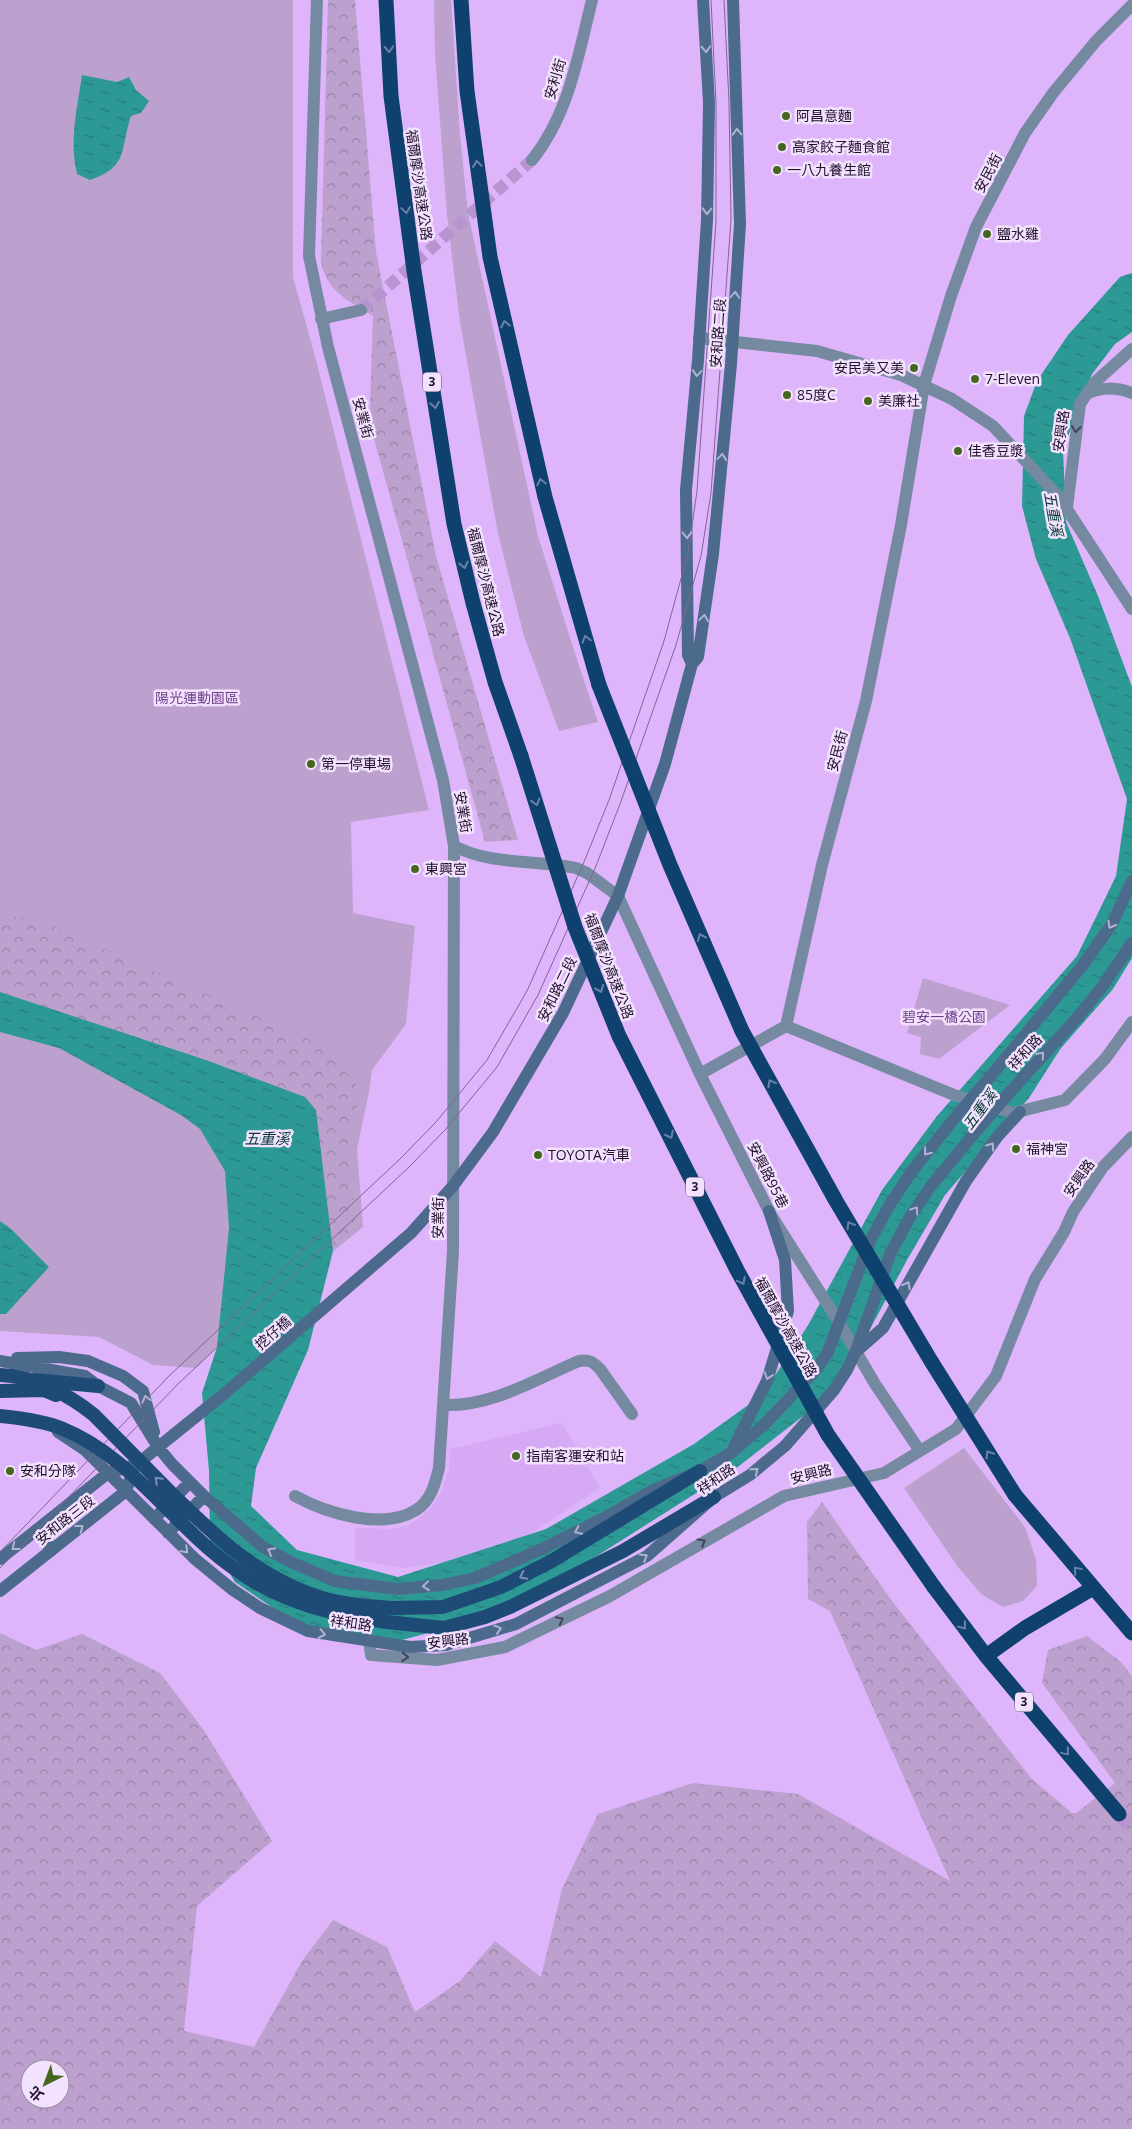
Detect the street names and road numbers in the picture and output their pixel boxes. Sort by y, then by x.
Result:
street label: 安利街 [539,56,570,102]
street label: 福爾摩沙高速公路 [402,128,437,242]
street label: 安民街 [969,150,1006,196]
street label: 安和路二段 [706,297,729,369]
road number: 3 [423,372,441,392]
street label: 安業街 [349,395,378,441]
street label: 安興路 [1048,409,1073,453]
street label: 福爾摩沙高速公路 [464,525,509,639]
street label: 安民街 [822,728,851,774]
street label: 安業街 [451,790,476,834]
street label: 福爾摩沙高速公路 [581,910,638,1022]
street label: 安和路二段 [533,953,580,1024]
street label: 祥和路 [1004,1030,1046,1074]
street label: 安興路95巷 [744,1138,793,1211]
street label: 安興路 [1059,1155,1098,1200]
road number: 3 [686,1178,704,1196]
street label: 安業街 [428,1197,447,1239]
street label: 福爾摩沙高速公路 [751,1273,822,1380]
street label: 挖仔橋 [251,1312,295,1354]
street label: 祥和路 [693,1459,738,1498]
street label: 安興路 [788,1459,834,1488]
street label: 安和路三段 [31,1491,98,1549]
street label: 祥和路 [329,1610,373,1635]
street label: 安興路 [426,1629,470,1652]
road number: 3 [1015,1692,1033,1711]

